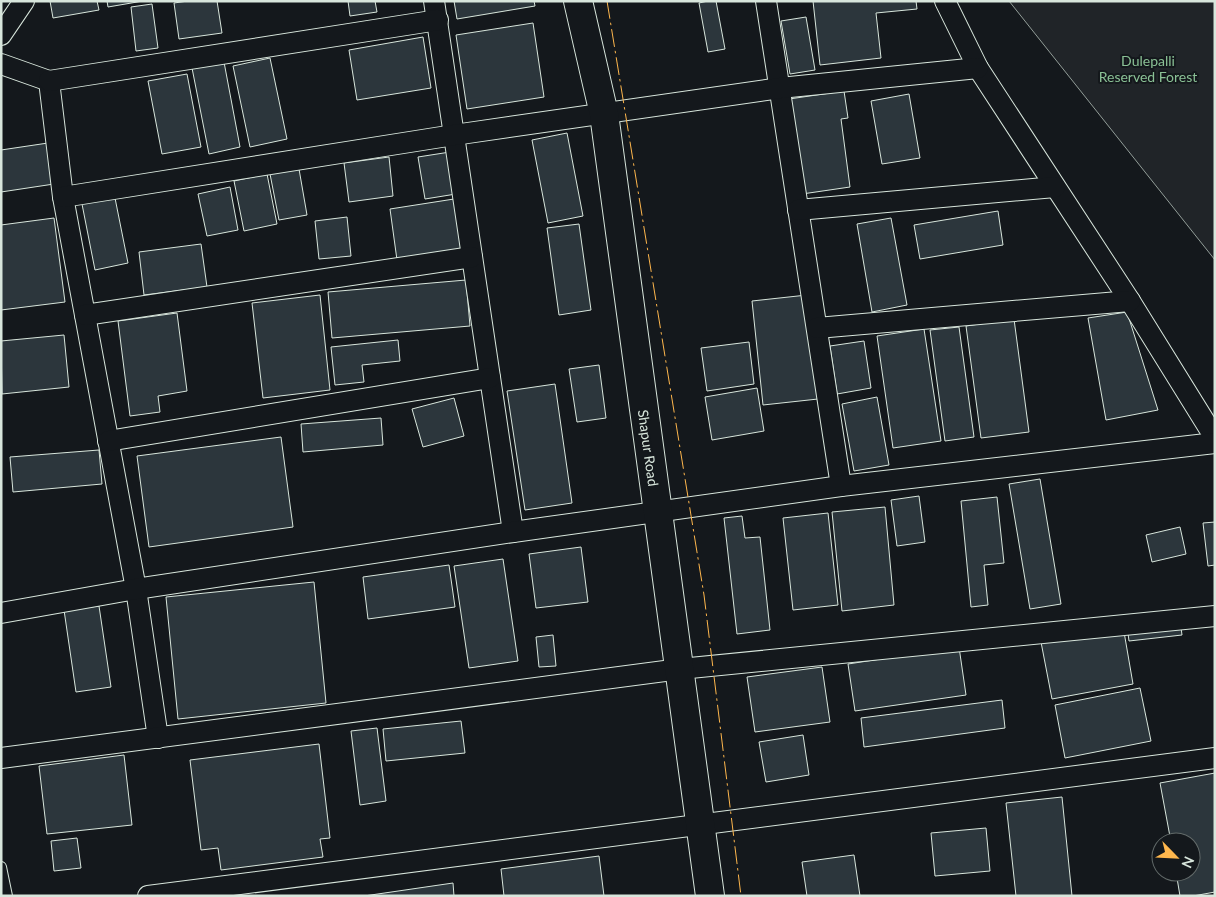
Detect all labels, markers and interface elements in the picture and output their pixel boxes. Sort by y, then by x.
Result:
park label: Dulepalli Reserved Forest [1099,52,1197,85]
street label: Shapur Road [635,408,662,487]
north arrow [1151,832,1201,882]
text: N [1178,854,1198,871]

